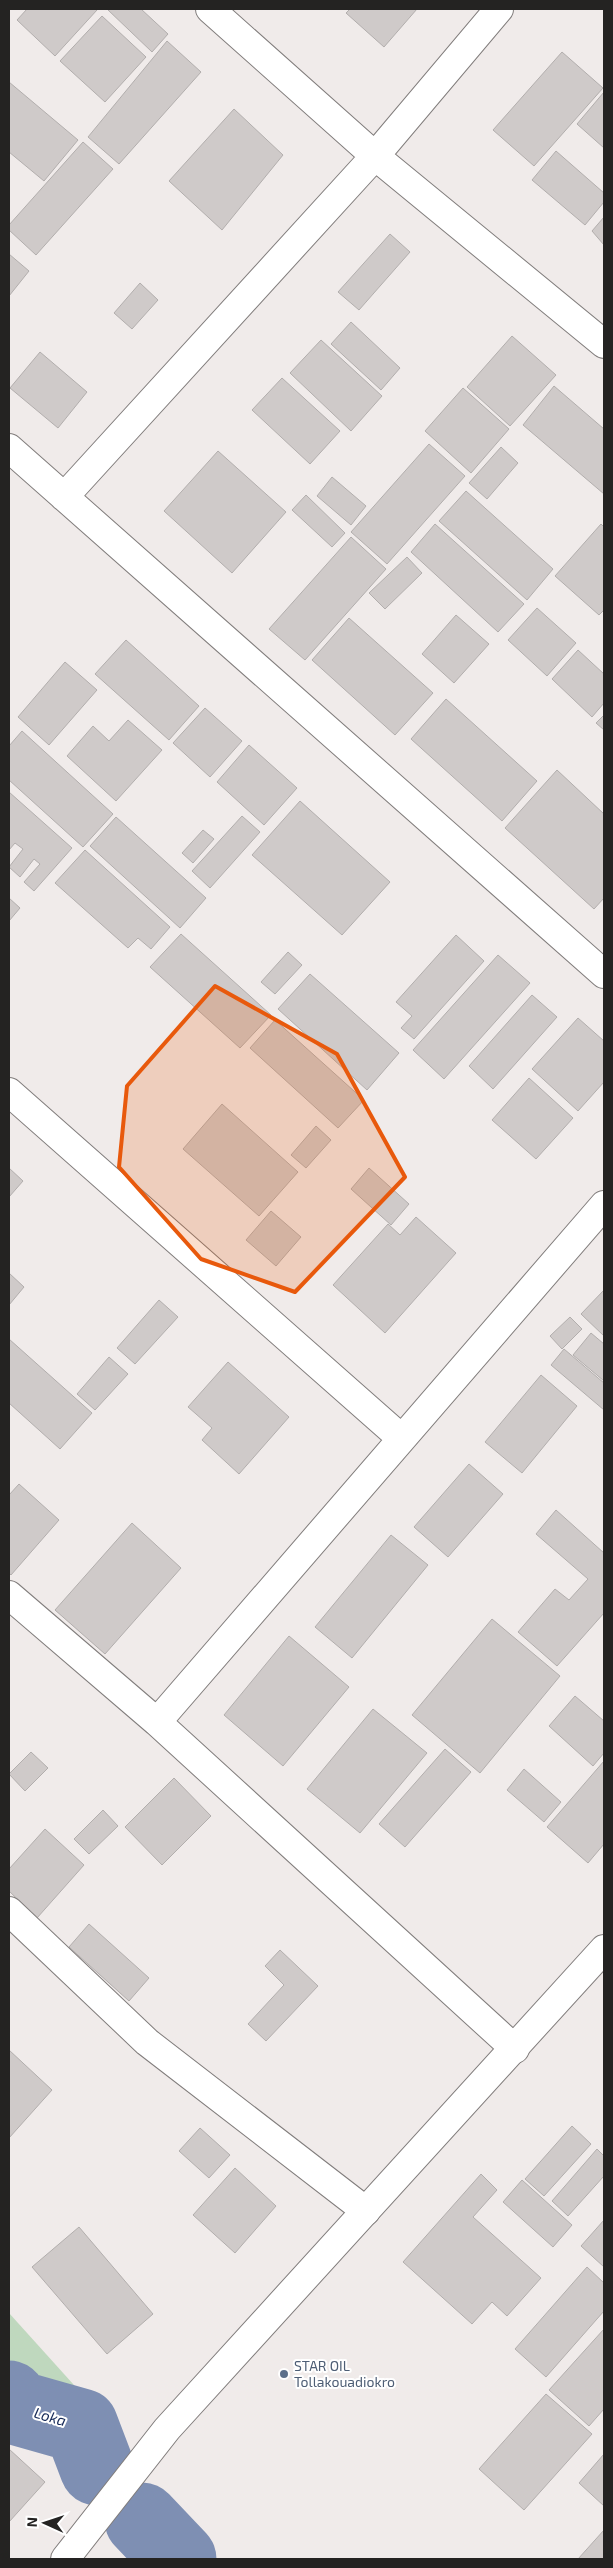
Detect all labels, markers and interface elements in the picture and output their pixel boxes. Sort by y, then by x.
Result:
place label: STAR OIL Tollakouadiokro [294,2357,395,2390]
marker: STAR OIL Tollakouadiokro [278,2368,290,2380]
water label: Loka [32,2403,68,2429]
north arrow [20,2498,70,2548]
text: N [23,2517,40,2528]

